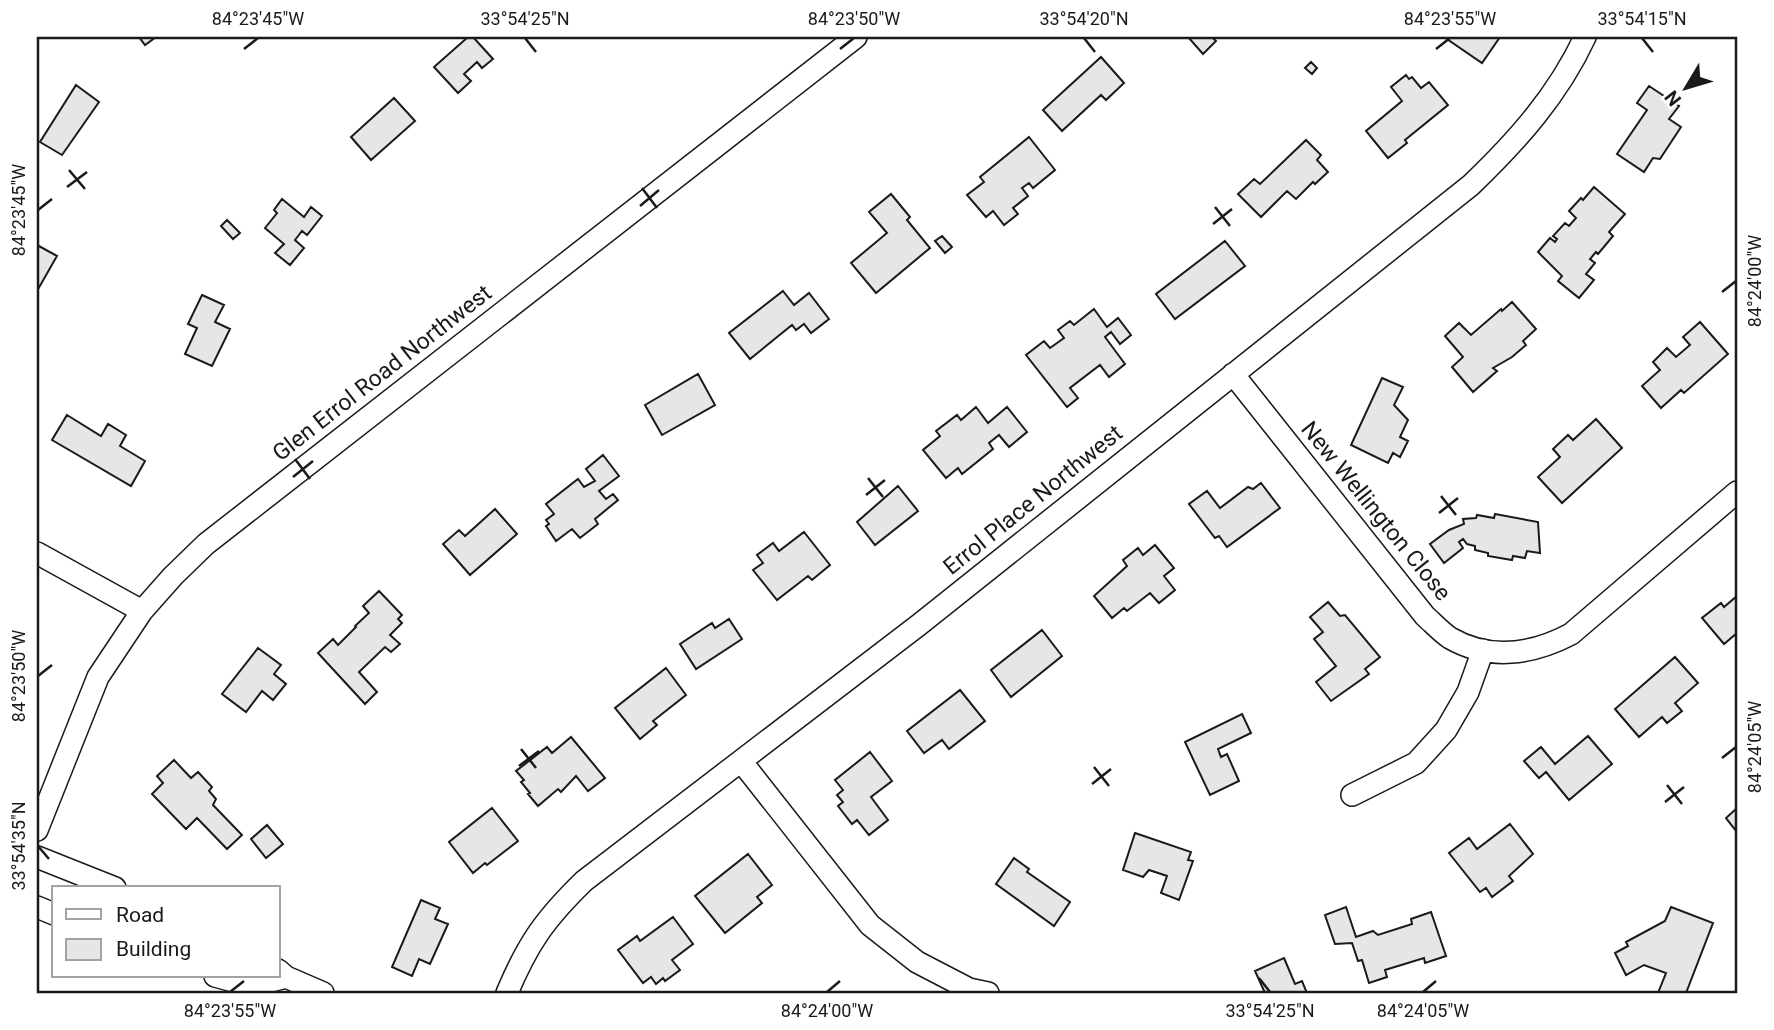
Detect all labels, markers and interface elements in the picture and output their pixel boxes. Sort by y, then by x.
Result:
text: 84°23'45"W [212,8,304,29]
text: 33°54'25"N [480,8,570,29]
text: 84°23'50"W [808,8,900,29]
text: 33°54'20"N [1039,8,1129,29]
text: 84°23'55"W [1404,8,1496,29]
text: 33°54'15"N [1597,8,1687,29]
north arrow [1652,52,1722,122]
text: N [1660,86,1686,111]
text: 84°23'45"W [8,164,29,256]
text: 84°24'00"W [1744,235,1765,327]
street label: Glen Errol Road Northwest [267,279,497,467]
street label: New Wellington Close [1295,416,1457,606]
street label: Errol Place Northwest [938,420,1128,580]
text: 84°23'50"W [8,630,29,722]
text: 84°24'05"W [1744,701,1765,793]
text: 33°54'35"N [8,801,29,891]
legend [52,886,280,978]
text: Road [116,903,164,927]
text: Building [116,937,191,961]
text: 84°23'55"W [184,1000,276,1021]
text: 84°24'00"W [781,1000,873,1021]
text: 33°54'25"N [1225,1000,1315,1021]
text: 84°24'05"W [1377,1000,1469,1021]

